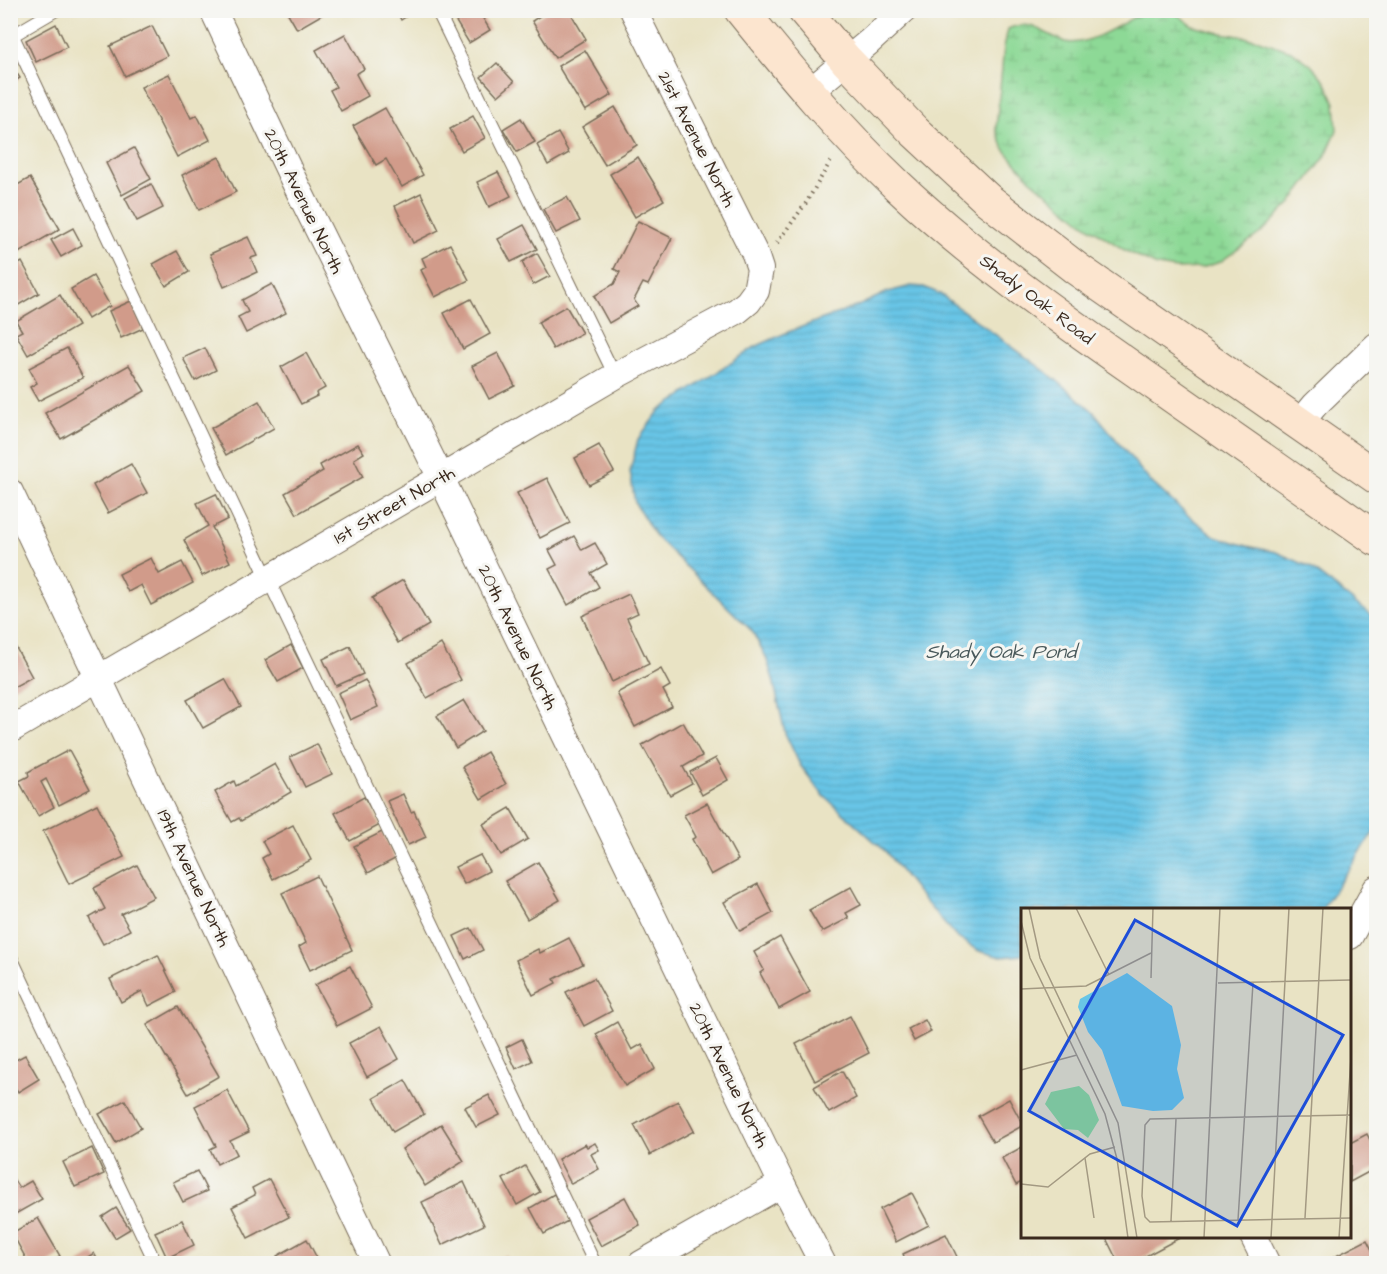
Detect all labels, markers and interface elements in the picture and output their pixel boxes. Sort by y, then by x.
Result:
street label: 21st Avenue North [652,67,742,212]
street label: 20th Avenue North [258,125,350,278]
street label: Shady Oak Road [974,248,1099,351]
street label: 1st Street North [329,461,460,550]
street label: 20th Avenue North [472,561,564,714]
water label: Shady Oak Pond [926,638,1080,667]
street label: 19th Avenue North [151,805,236,951]
inset map [1021,908,1351,1238]
street label: 20th Avenue North [683,999,775,1152]

